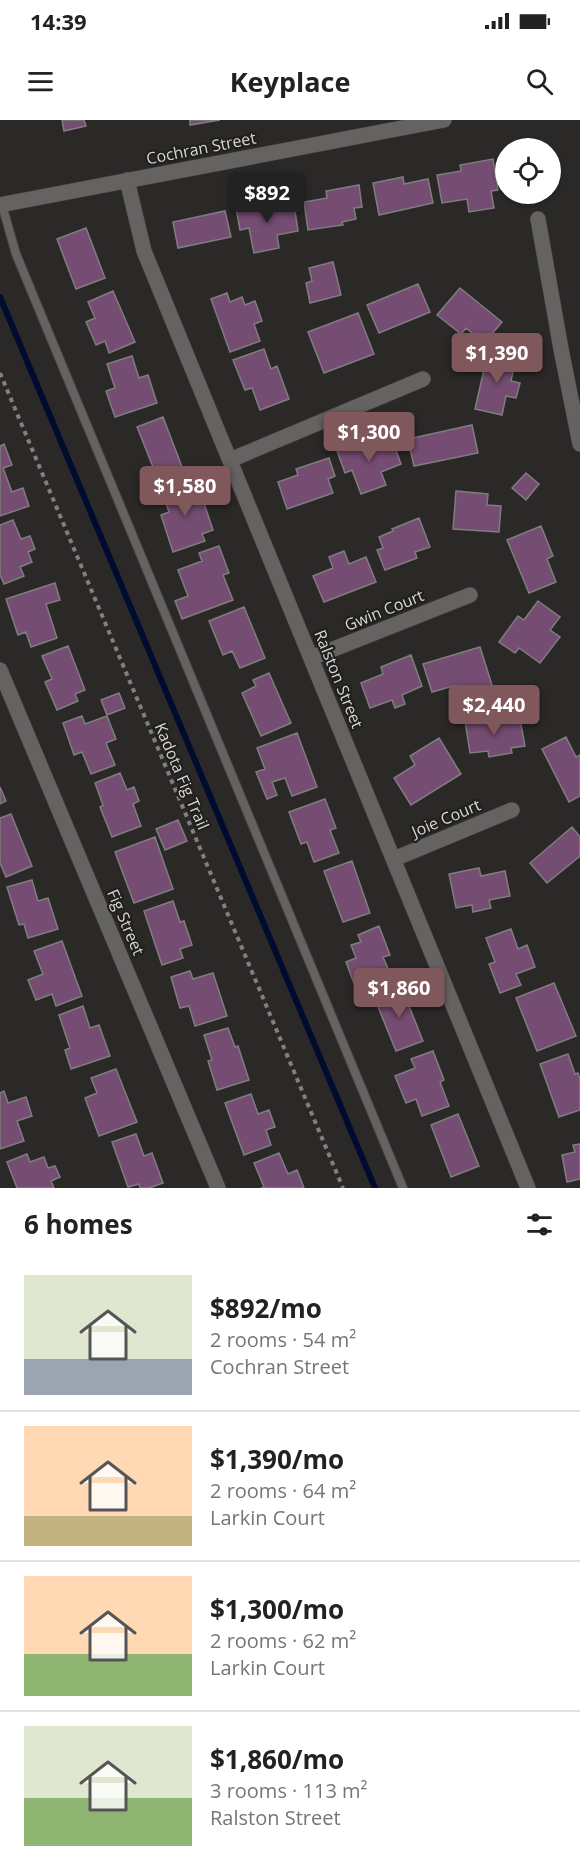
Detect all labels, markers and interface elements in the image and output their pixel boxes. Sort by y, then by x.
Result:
text: 14:39 [30,6,87,36]
text: Keyplace [230,63,350,100]
icon: menu [24,65,57,98]
icon: search [523,65,556,98]
street label: Cochran Street [144,127,258,169]
map controls [495,138,561,204]
button: locate [495,138,561,204]
pin: $892 [231,173,303,224]
text: $892 [244,179,290,206]
pin: $1,390 [448,333,546,384]
text: $1,390 [466,339,528,366]
pin: $1,300 [320,412,418,463]
text: $1,300 [338,418,400,445]
pin: $1,580 [136,466,234,517]
text: $1,580 [154,472,216,499]
street label: Gwin Court [341,584,427,636]
street label: Ralston Street [309,626,369,732]
pin: $2,440 [445,685,543,736]
text: $2,440 [463,691,525,718]
street label: Kadota Fig Trail [150,719,214,833]
street label: Joie Court [406,794,484,843]
street label: Fig Street [102,886,150,959]
pin: $1,860 [350,968,448,1019]
text: $1,860 [368,974,430,1001]
text: 6 homes [24,1206,133,1242]
icon: filters [523,1208,556,1241]
text: $892/mo [210,1290,322,1326]
icon: home [72,1299,144,1371]
text: 2 rooms · 54 m² [210,1326,356,1353]
text: Cochran Street [210,1353,349,1380]
text: $1,390/mo [210,1441,344,1477]
icon: home [72,1450,144,1522]
text: 2 rooms · 64 m² [210,1477,356,1504]
text: Larkin Court [210,1504,325,1531]
text: $1,300/mo [210,1591,344,1627]
icon: home [72,1600,144,1672]
text: 2 rooms · 62 m² [210,1627,356,1654]
text: Larkin Court [210,1654,325,1681]
text: $1,860/mo [210,1741,344,1777]
icon: home [72,1750,144,1822]
text: 3 rooms · 113 m² [210,1777,368,1804]
text: Ralston Street [210,1804,341,1831]

